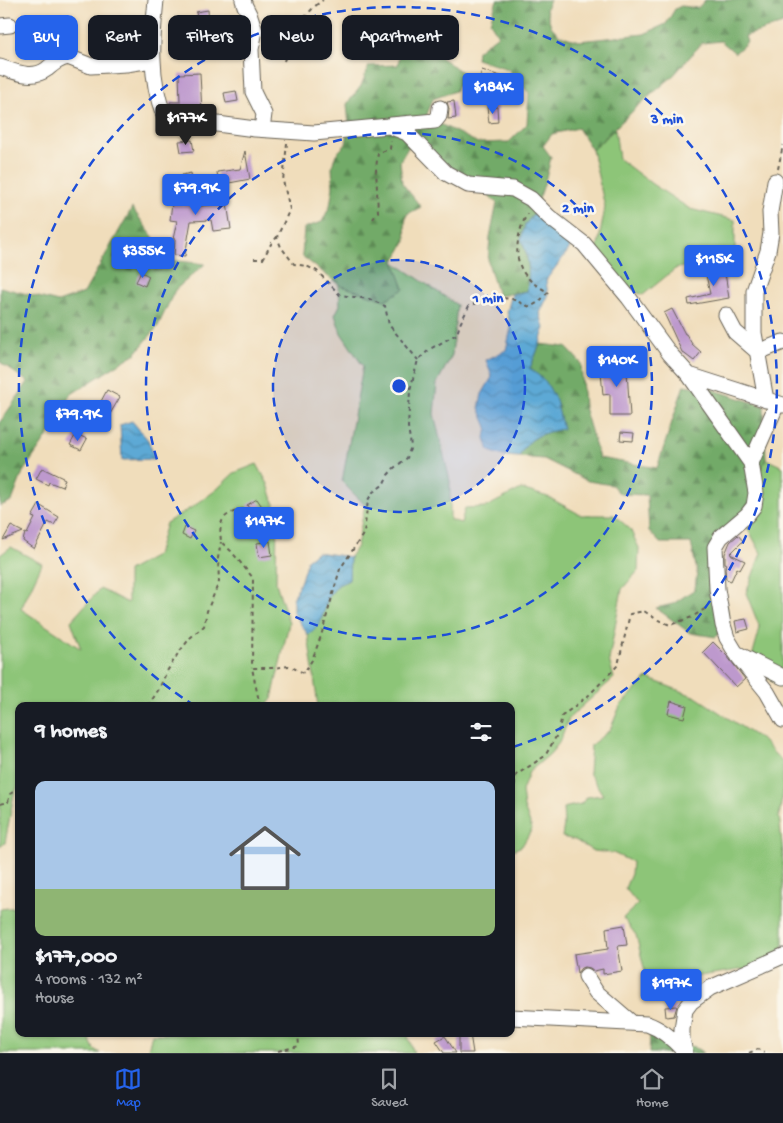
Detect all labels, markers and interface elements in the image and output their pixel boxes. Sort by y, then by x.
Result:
chip: Buy [15,15,78,60]
chip: Rent [88,15,158,60]
chip: Filters [168,15,251,60]
chip: New [261,15,332,60]
chip: Apartment [342,15,459,60]
pin: $184K [458,72,528,115]
text: $184K [474,79,512,98]
pin: $177K [151,104,221,146]
text: $177K [166,110,206,129]
text: 3 min [650,111,684,129]
pin: $79.9K [155,174,237,216]
text: $79.9K [173,180,219,199]
text: 2 min [562,200,595,218]
pin: $355K [108,236,178,279]
text: $355K [122,243,164,262]
pin: $115K [679,244,749,287]
text: $115K [695,251,733,270]
text: 1 min [472,290,504,308]
pin: $140K [582,346,652,388]
text: $140K [597,352,637,371]
centre of rings [390,377,408,395]
pin: $79.9K [37,400,119,442]
text: $79.9K [55,406,101,425]
pin: $147K [229,506,299,549]
text: $147K [245,513,283,532]
icon: filters [467,718,495,746]
text: 9 homes [35,720,106,745]
icon: home [220,813,310,903]
text: $177,000 [35,946,117,971]
pin: $197K [636,968,706,1011]
text: 4 rooms · 132 m² [35,971,143,990]
text: $197K [652,975,690,994]
text: House [35,990,74,1009]
tab: Map [114,1065,142,1112]
tab: Saved [371,1065,407,1112]
tab: Home [636,1065,669,1112]

